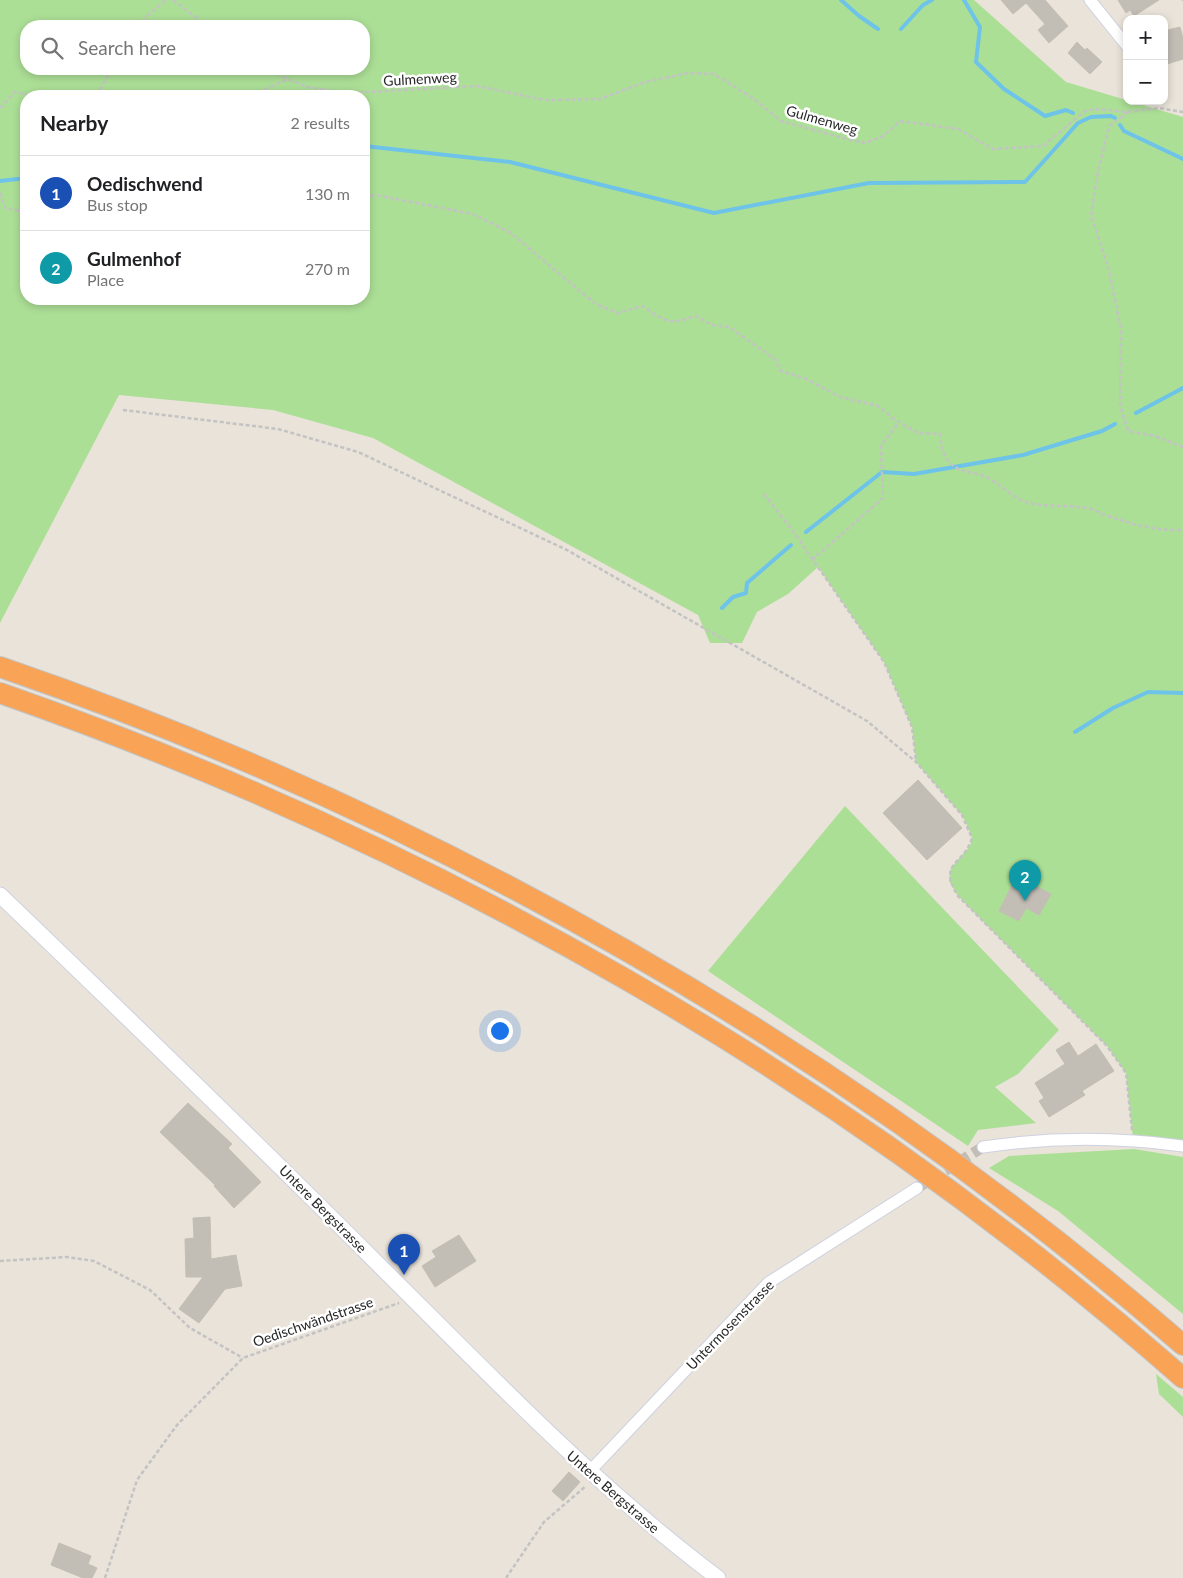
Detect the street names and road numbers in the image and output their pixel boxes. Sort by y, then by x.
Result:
street label: Gulmenweg [383,68,457,89]
street label: Gulmenweg [784,101,860,138]
street label: Untere Bergstrasse [276,1161,371,1256]
street label: Untermosenstrasse [682,1276,777,1373]
street label: Oedischwändstrasse [250,1293,375,1350]
street label: Untere Bergstrasse [564,1447,663,1536]

